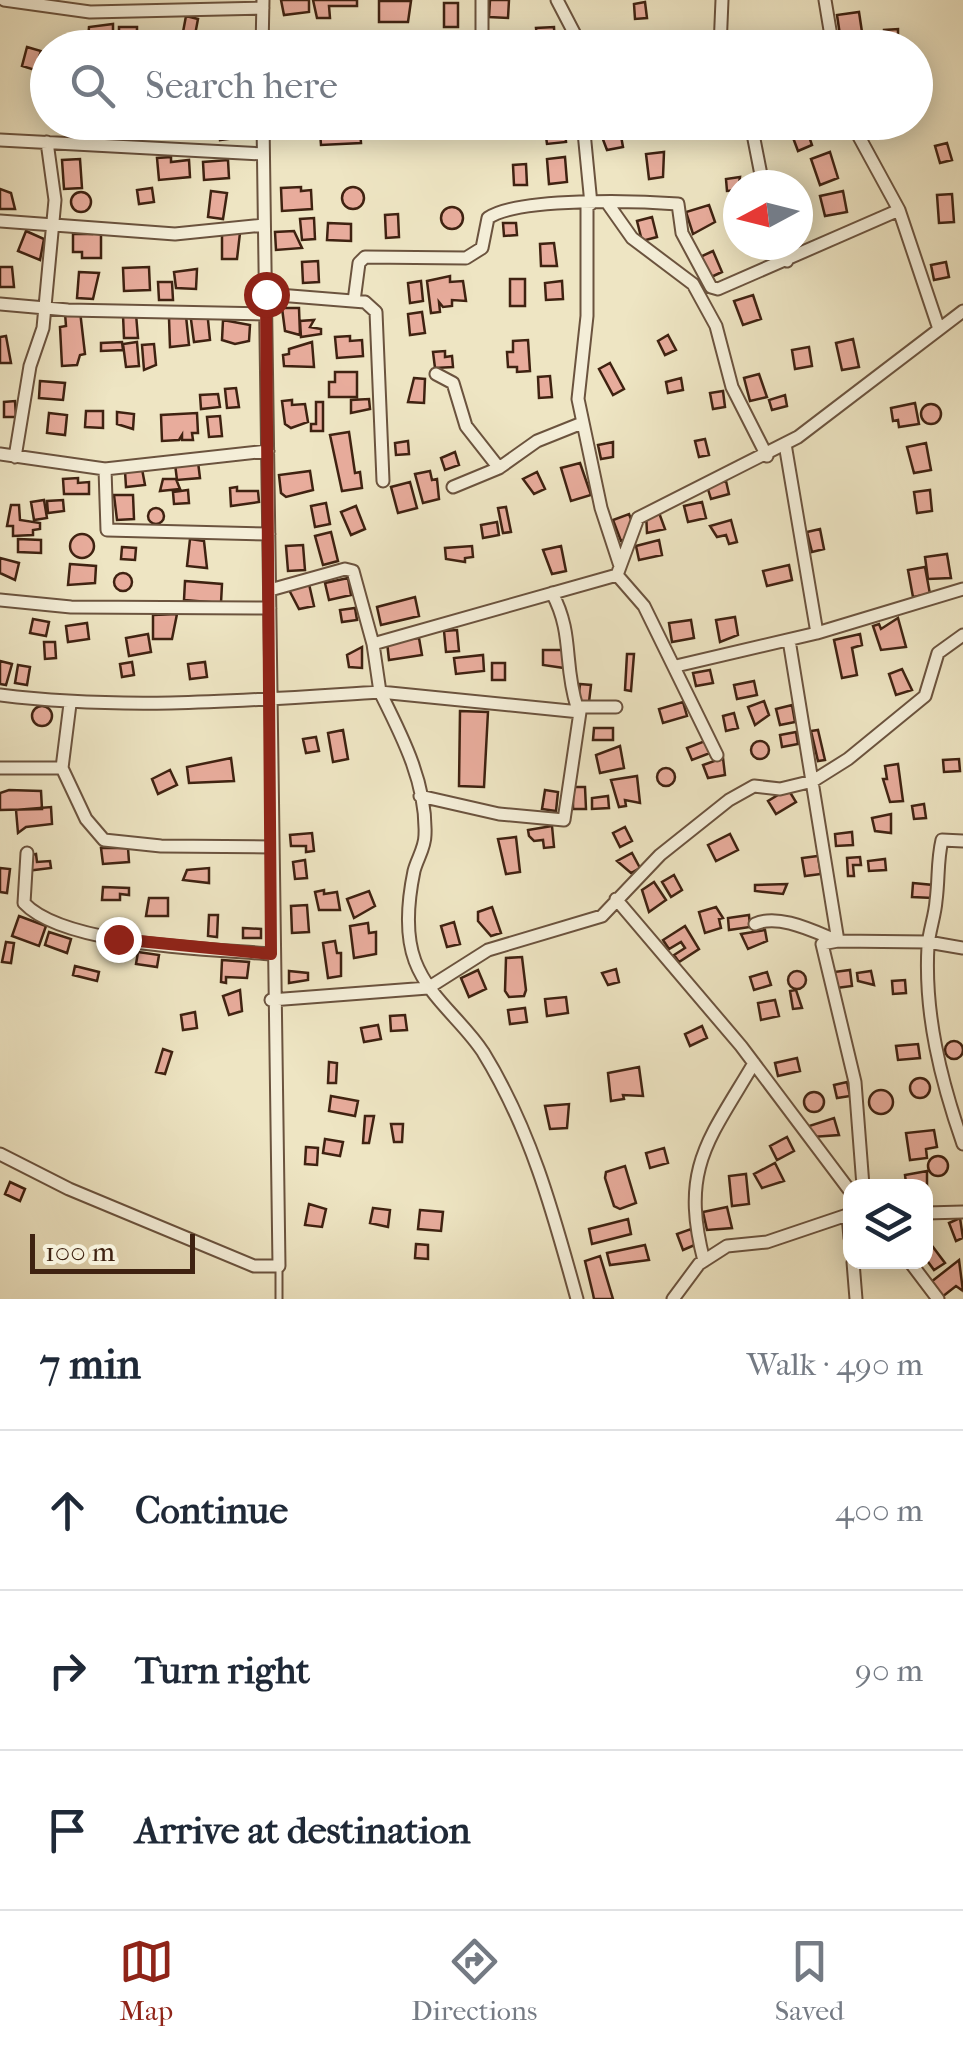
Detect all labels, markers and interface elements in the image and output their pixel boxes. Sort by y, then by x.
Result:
search box [30,30,933,140]
icon: search [65,58,120,113]
text: Search here [145,63,338,108]
north arrow [723,170,813,260]
route start [244,272,290,318]
route end [96,917,142,963]
map controls [843,1179,933,1269]
button: layers [843,1179,933,1269]
scale bar [30,1229,195,1274]
text: 100 m [45,1235,115,1268]
text: 7 min [40,1340,141,1389]
text: Walk · 490 m [747,1346,923,1383]
icon: ahead [40,1483,95,1538]
text: Continue [135,1488,288,1533]
text: 400 m [835,1492,923,1529]
icon: right [40,1643,95,1698]
text: Turn right [135,1648,310,1693]
text: 90 m [855,1652,923,1689]
icon: arrive [40,1803,95,1858]
text: Arrive at destination [135,1808,471,1853]
tab: Map [119,1934,174,2027]
tab: Directions [411,1934,537,2027]
tab: Saved [775,1934,844,2027]

